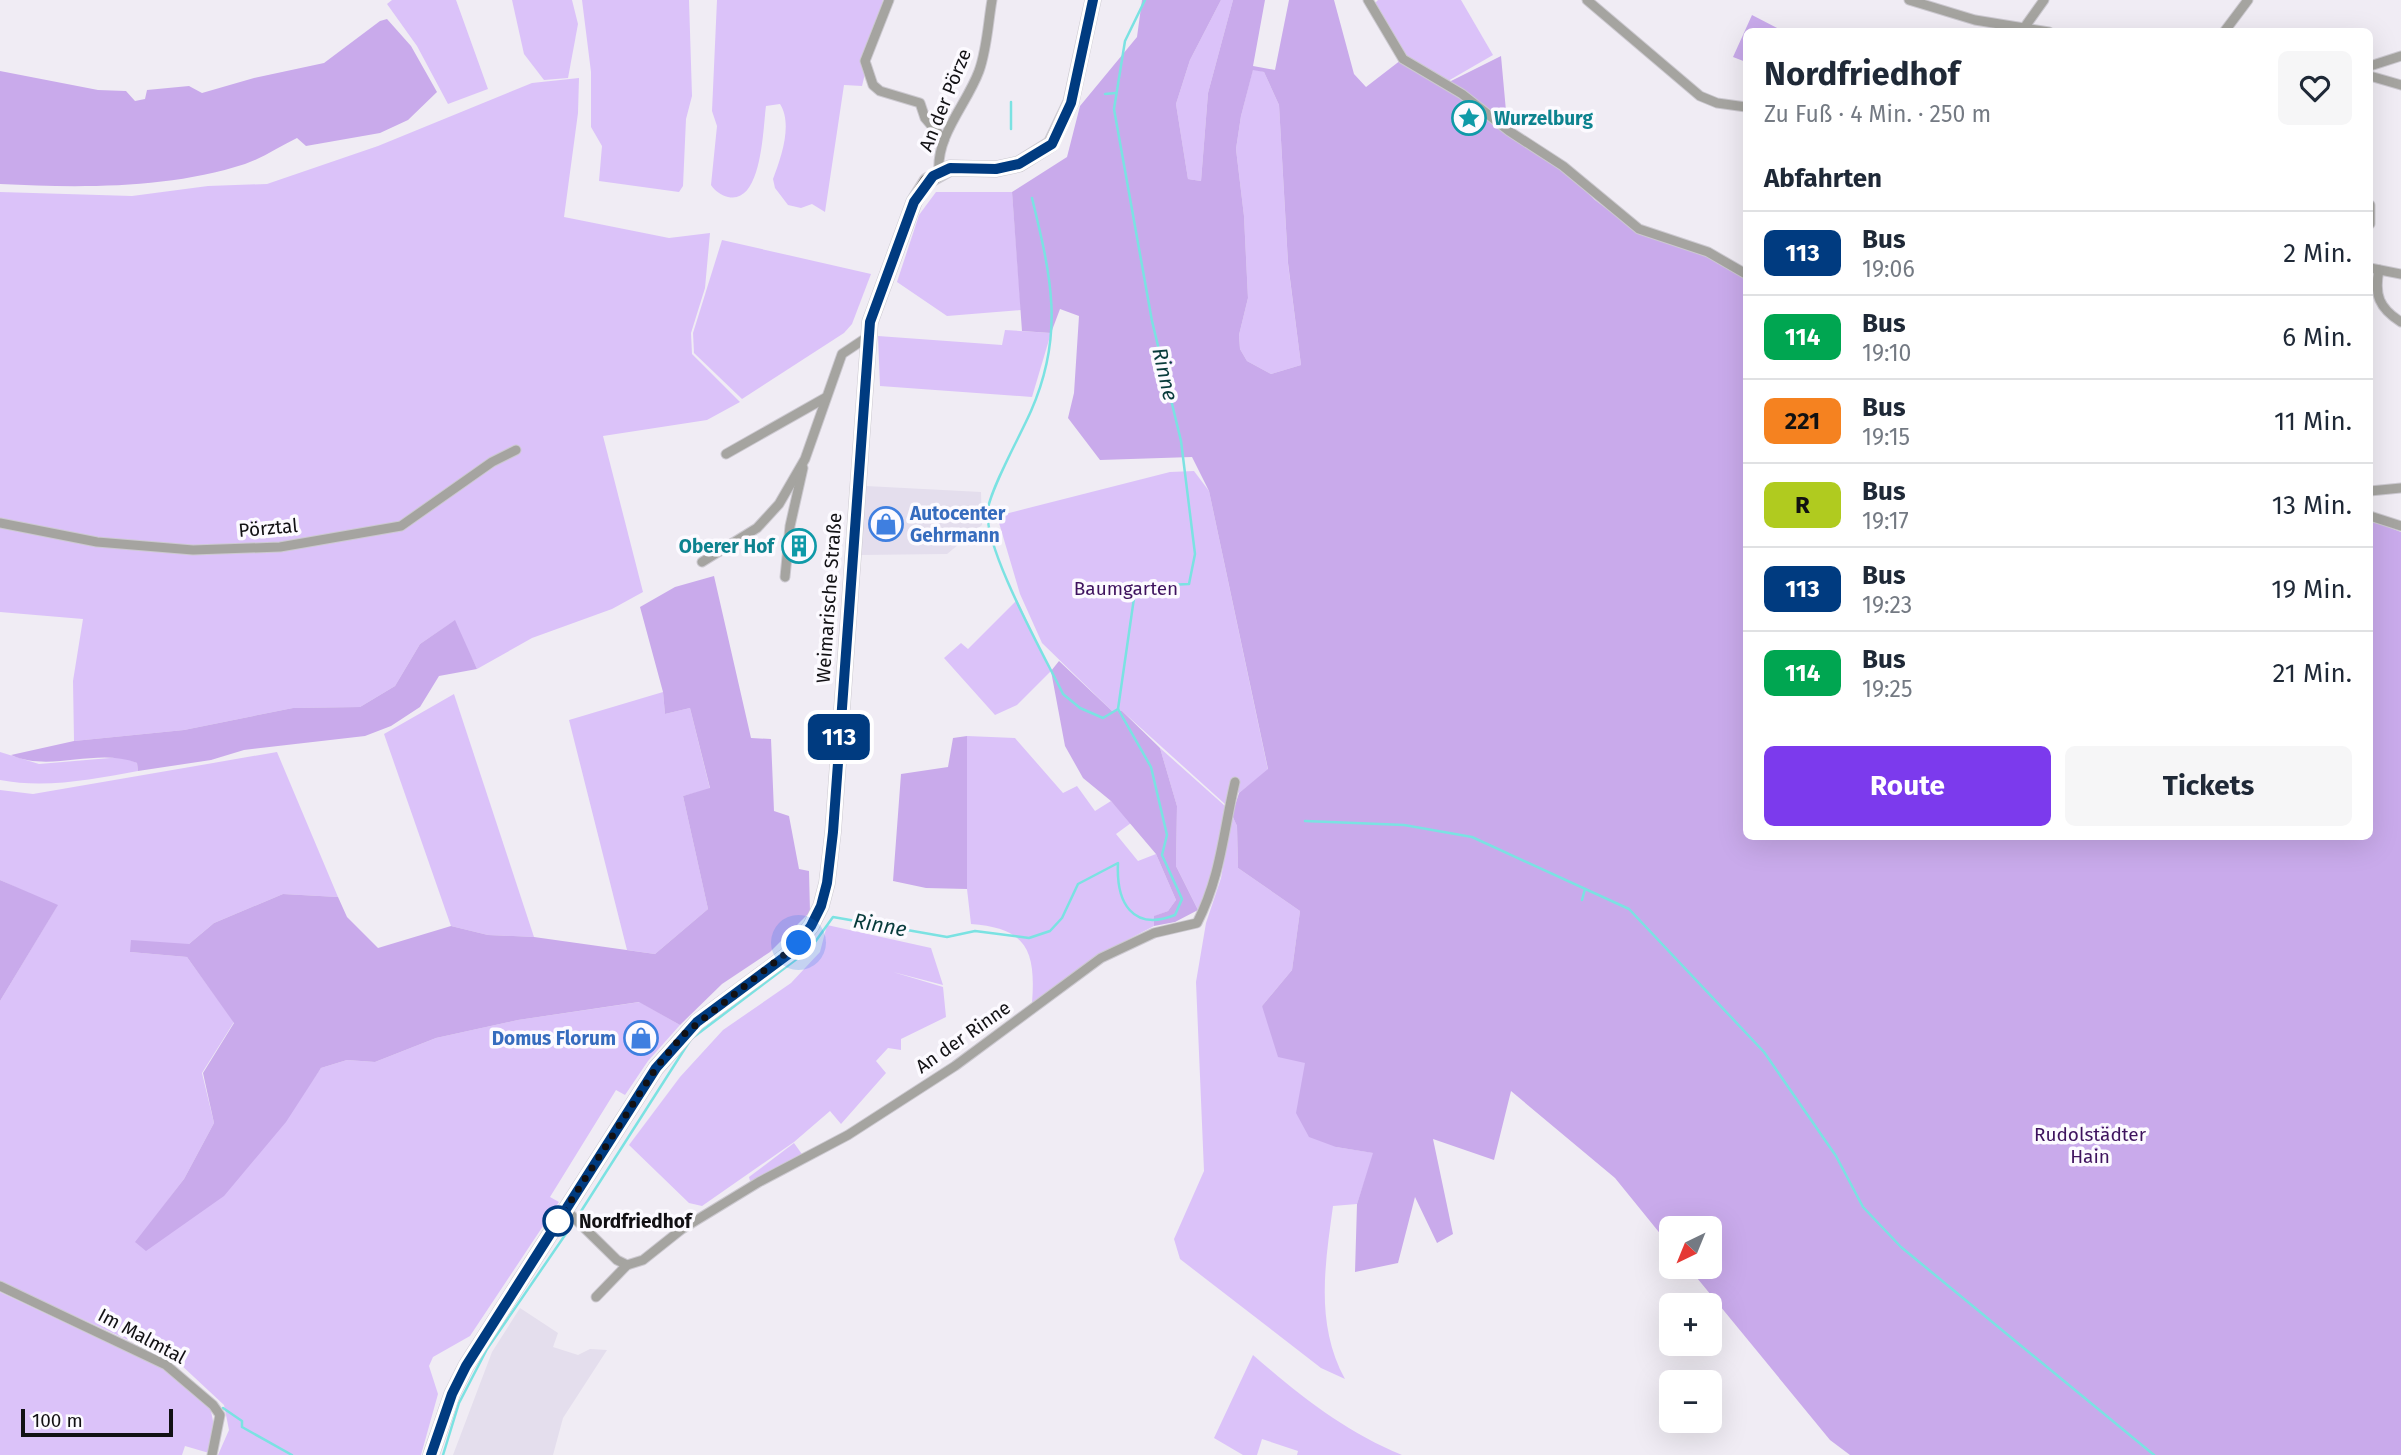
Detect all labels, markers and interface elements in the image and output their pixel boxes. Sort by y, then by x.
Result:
street label: An der Pörze [914,45,976,155]
button: heart [2278,51,2352,125]
text: Nordfriedhof [1764,54,1960,94]
place icon: Wurzelburg [1450,99,1488,137]
text: Zu Fuß · 4 Min. · 250 m [1764,100,1991,128]
place label: Wurzelburg [1494,107,1593,130]
text: Abfahrten [1764,163,1882,194]
text: Bus [1862,224,1905,255]
text: 2 Min. [2283,238,2352,269]
text: 113 [1785,239,1820,267]
text: 19:06 [1862,255,1915,283]
text: Bus [1862,308,1905,339]
text: 6 Min. [2282,322,2352,353]
text: 114 [1785,323,1820,351]
text: 19:10 [1862,339,1911,367]
water label: Rinne [1146,345,1184,403]
text: Bus [1862,392,1905,423]
text: 11 Min. [2274,406,2352,437]
text: 221 [1785,407,1820,435]
text: 19:15 [1862,423,1910,451]
text: Bus [1862,476,1905,507]
text: 13 Min. [2272,490,2352,521]
text: R [1795,491,1810,519]
place label: Autocenter Gehrmann [909,502,1006,547]
shop icon: Autocenter Gehrmann [867,505,905,543]
text: 19:17 [1862,507,1909,535]
street label: Weimarische Straße [812,512,846,684]
street label: Pörztal [237,514,299,542]
building icon: Oberer Hof [780,527,818,565]
place label: Oberer Hof [679,535,776,558]
text: Bus [1862,560,1905,591]
text: 19 Min. [2271,574,2352,605]
text: 113 [1785,575,1820,603]
park label: Baumgarten [1074,577,1178,600]
text: 19:23 [1862,591,1912,619]
text: Bus [1862,644,1905,675]
text: 21 Min. [2273,658,2352,689]
text: 114 [1785,659,1820,687]
text: 19:25 [1862,675,1912,703]
line badge: 113 [799,714,879,760]
text: 113 [822,723,856,751]
button: Route [1764,746,2051,826]
button: Tickets [2065,746,2352,826]
water label: Rinne [851,908,909,942]
your location [781,925,816,960]
street label: An der Rinne [911,996,1015,1078]
shop icon: Domus Florum [622,1019,660,1057]
place label: Domus Florum [492,1027,616,1050]
park label: Rudolstädter Hain [2034,1123,2147,1168]
marker: Nordfriedhof [543,1206,573,1236]
place label: Nordfriedhof [579,1210,694,1233]
north arrow [1659,1216,1722,1279]
map controls [1659,1216,1722,1433]
button: + [1659,1293,1722,1356]
street label: Im Malmtal [94,1303,190,1369]
button: − [1659,1370,1722,1433]
scale bar [21,1406,173,1438]
text: 100 m [32,1409,83,1432]

